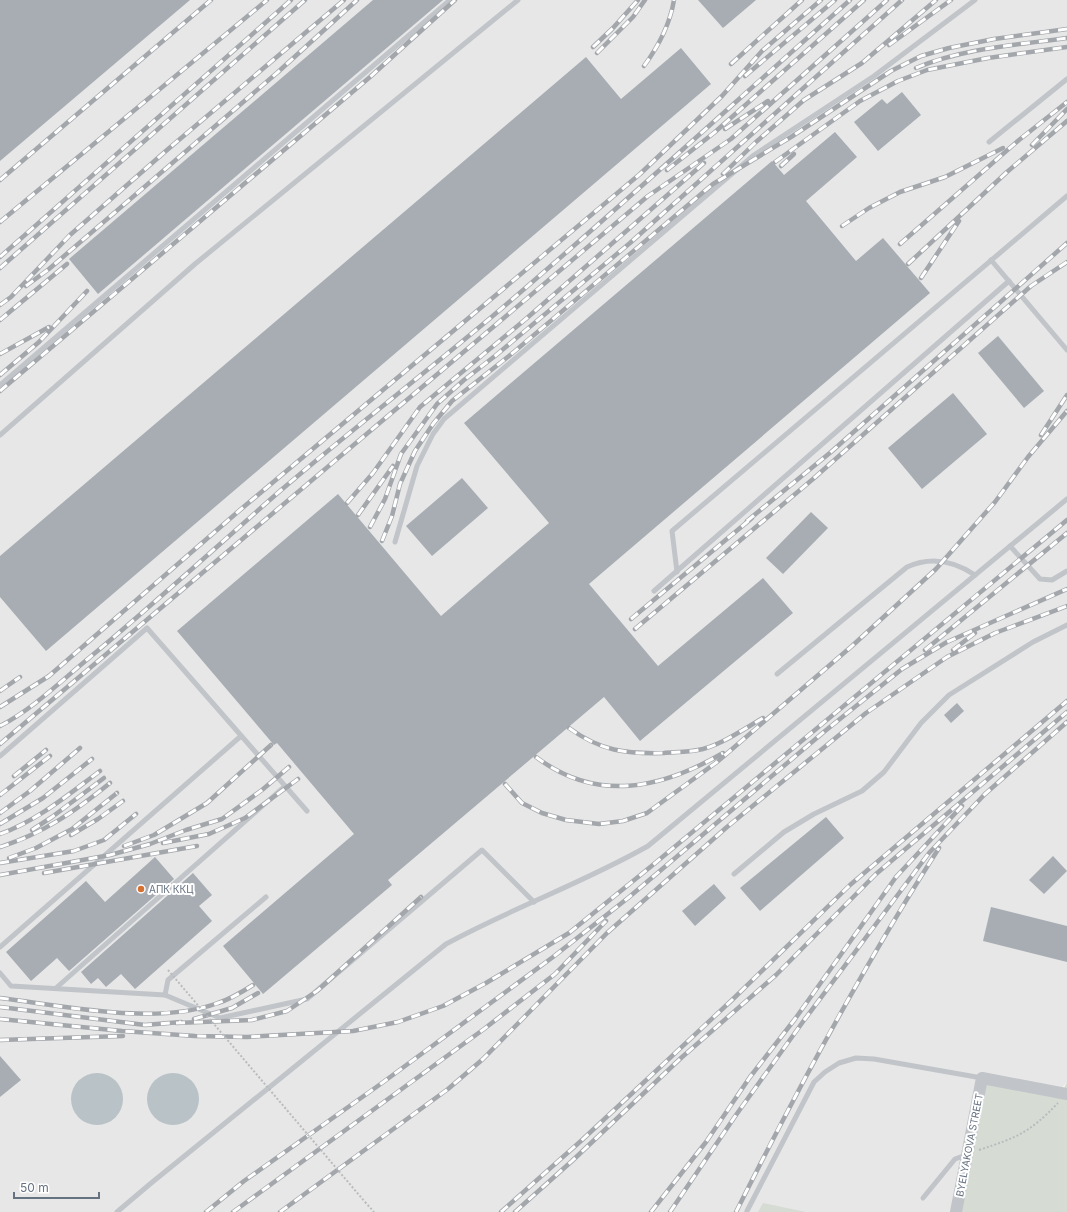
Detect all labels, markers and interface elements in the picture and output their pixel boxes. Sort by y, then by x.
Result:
place label: АПК ККЦ [149,883,194,895]
marker: АПК ККЦ [136,884,146,894]
street label: BYELYAKOVA STREET [953,1092,985,1198]
scale bar [14,1174,99,1200]
text: 50 m [20,1180,49,1195]

